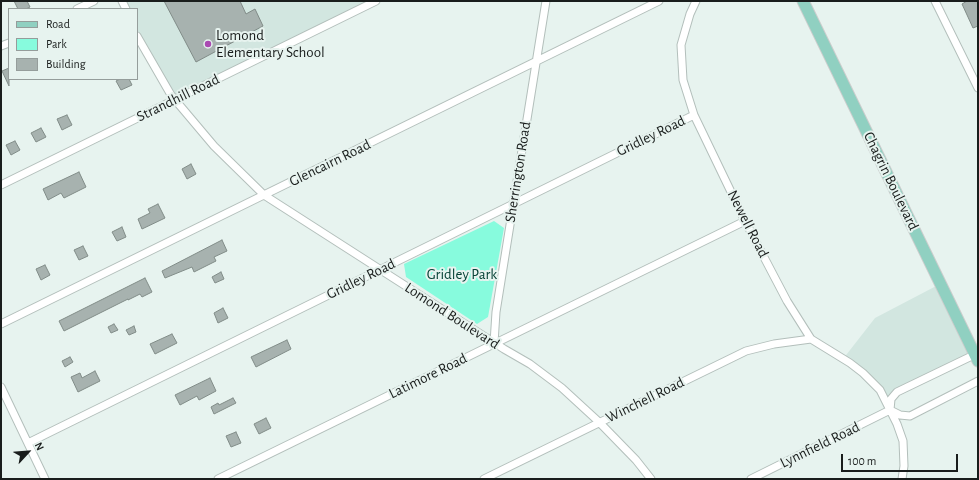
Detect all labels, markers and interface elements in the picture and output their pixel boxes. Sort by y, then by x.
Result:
legend [8,8,138,80]
text: Road [46,18,70,30]
place label: Lomond Elementary School [216,26,325,61]
text: Park [46,38,67,50]
marker: Lomond Elementary School [203,39,213,49]
text: Building [46,58,86,70]
street label: Strandhill Road [134,70,222,126]
street label: Gridley Road [614,112,688,160]
street label: Sherrington Road [501,120,535,224]
street label: Chagrin Boulevard [859,129,923,233]
street label: Glencairn Road [286,136,374,190]
street label: Newell Road [723,187,773,261]
street label: Gridley Road [324,255,398,303]
park label: Gridley Park [427,265,497,283]
street label: Lomond Boulevard [401,279,503,353]
street label: Latimore Road [386,349,470,403]
street label: Winchell Road [603,373,687,427]
street label: Lynnfield Road [777,418,863,472]
north arrow [8,432,48,472]
text: N [33,441,46,452]
scale bar [843,446,960,472]
text: 100 m [848,455,876,467]

